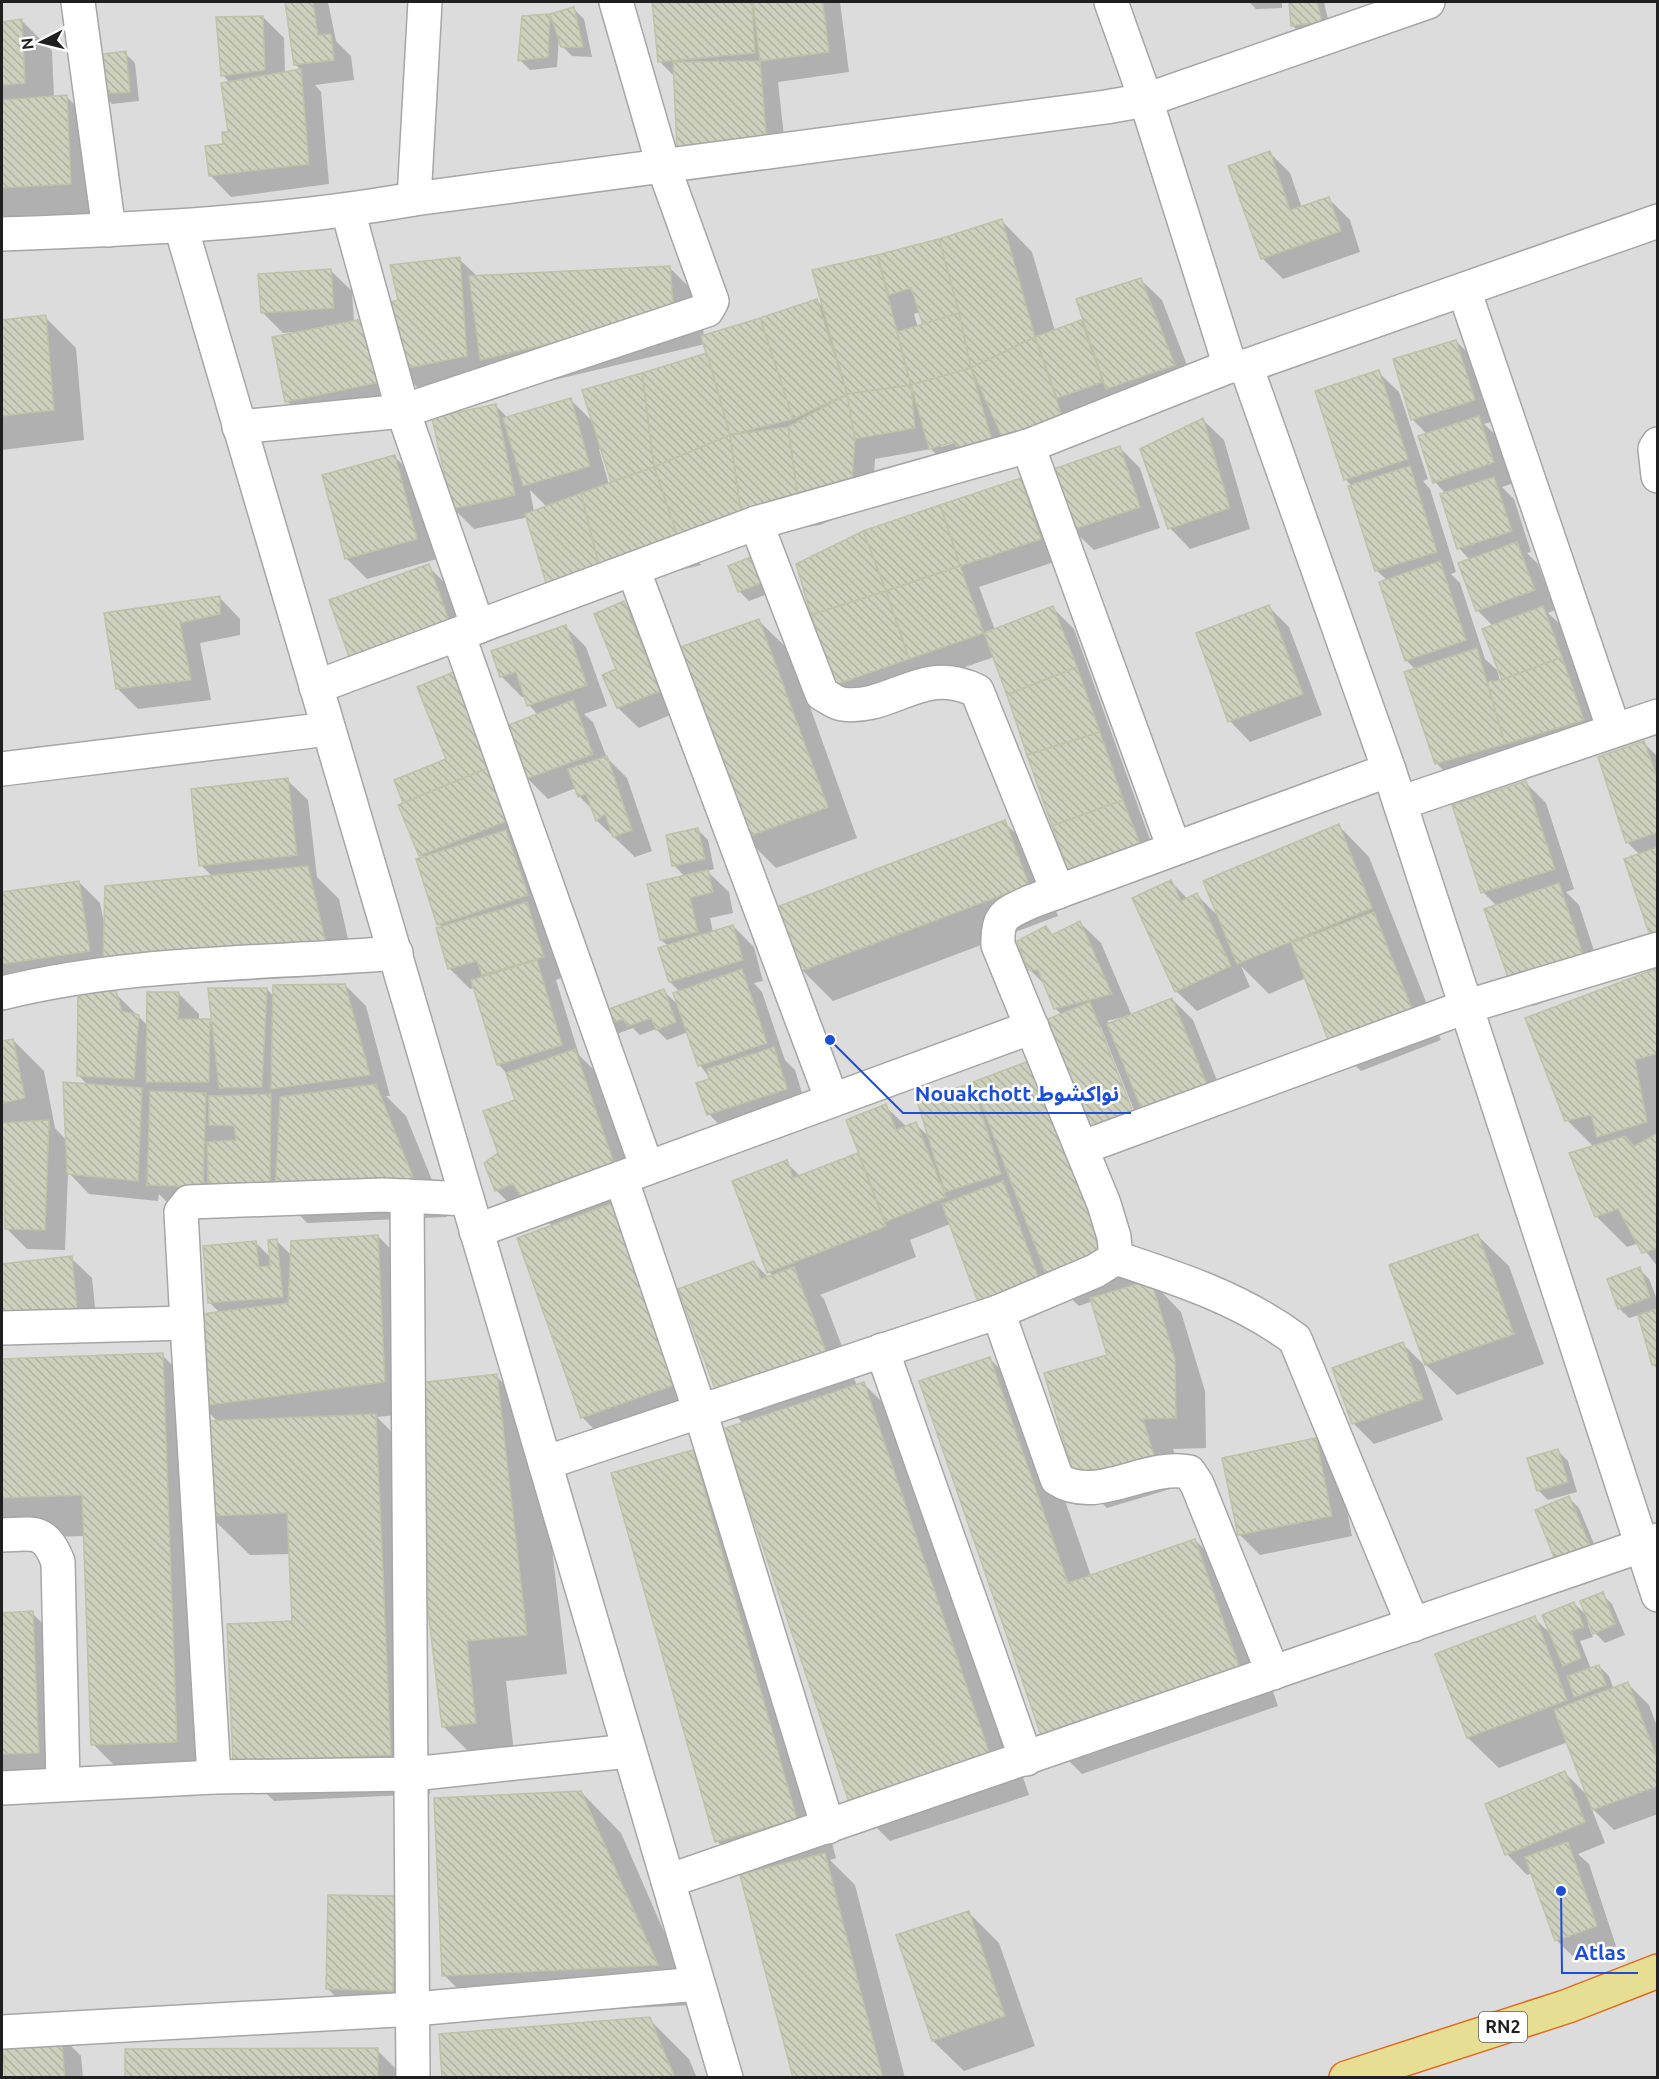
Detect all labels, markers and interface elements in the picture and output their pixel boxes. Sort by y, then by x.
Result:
north arrow [12,12,72,72]
text: N [17,37,37,51]
callout: Nouakchott نواكشوط [903,1074,1131,1113]
text: Nouakchott نواكشوط [915,1081,1119,1106]
callout: Atlas [1562,1934,1638,1973]
text: Atlas [1574,1940,1626,1964]
road number: RN2 [1479,2012,1527,2042]

